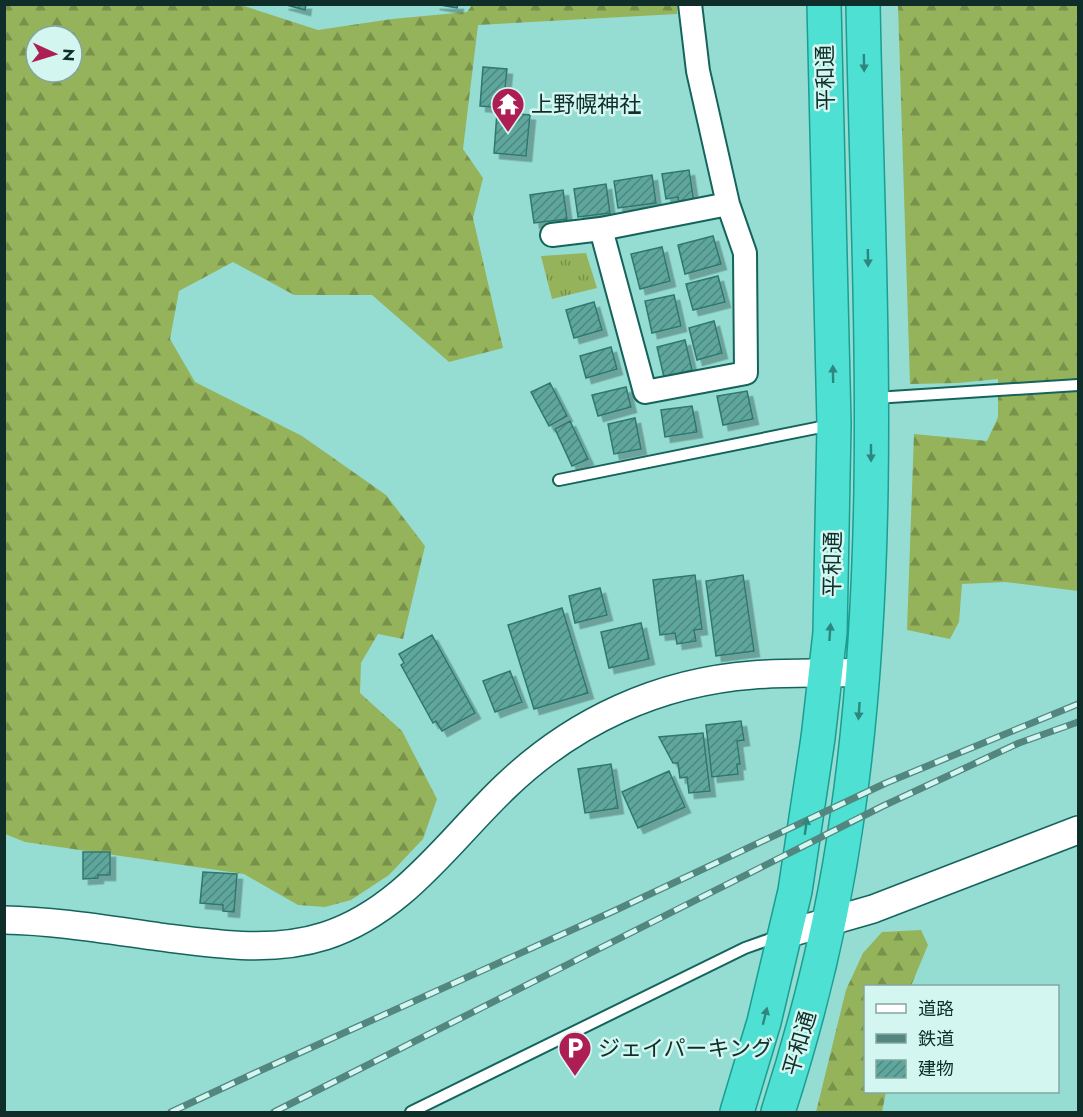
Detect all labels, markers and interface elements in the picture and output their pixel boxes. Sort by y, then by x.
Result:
north arrow [24,24,84,84]
street label: 平和通 [808,45,842,111]
text: N [57,48,80,62]
one-way arrow [859,53,869,72]
temple icon: 上野幌神社 [490,86,526,133]
place label: 上野幌神社 [531,88,641,120]
one-way arrow [863,248,873,267]
one-way arrow [828,365,837,384]
one-way arrow [866,443,876,462]
street label: 平和通 [815,531,849,597]
one-way arrow [825,623,834,642]
one-way arrow [854,701,864,720]
one-way arrow [802,816,811,835]
legend [864,985,1059,1093]
text: 道路 [918,996,954,1022]
one-way arrow [761,1007,771,1025]
street label: 平和通 [775,1007,823,1079]
text: 鉄道 [918,1026,954,1052]
parking icon: ジェイパーキング [557,1030,593,1077]
place label: ジェイパーキング [598,1032,773,1064]
text: 建物 [918,1056,954,1082]

